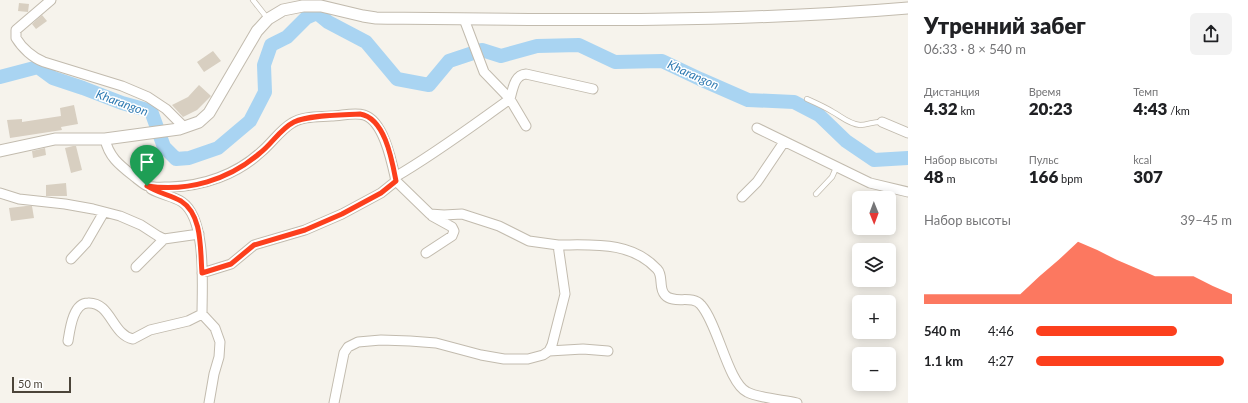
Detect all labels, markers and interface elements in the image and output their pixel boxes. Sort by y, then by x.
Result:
text: Утренний забег [924,12,1086,39]
button: share [1190,13,1232,55]
text: 06:33 · 8 × 540 m [924,41,1026,57]
water label: Kharangon [665,57,721,92]
text: Дистанция [924,85,980,98]
text: Время [1029,85,1061,98]
text: Темп [1133,85,1158,98]
water label: Kharangon [94,86,150,119]
text: 4.32 [924,98,958,119]
text: 20:23 [1029,98,1073,119]
text: 4:43 [1133,98,1167,119]
text: km [958,104,975,117]
text: /km [1167,104,1190,117]
pin [130,145,164,186]
icon: arrive [136,151,158,173]
text: Набор высоты [924,153,997,166]
text: Пульс [1029,153,1059,166]
text: kcal [1133,153,1152,166]
text: 48 [924,166,944,187]
text: 166 [1029,166,1058,187]
text: 307 [1133,166,1163,187]
text: m [944,172,956,185]
text: bpm [1058,172,1082,185]
north arrow [852,191,896,235]
map controls [852,191,896,391]
text: Набор высоты [924,212,1011,228]
text: 39–45 m [1180,212,1232,228]
button: layers [852,243,896,287]
button: + [852,295,896,339]
text: 540 m [924,323,961,339]
text: 4:46 [988,323,1014,339]
button: − [852,347,896,391]
text: 1.1 km [924,353,963,369]
text: 4:27 [988,353,1014,369]
scale bar [12,375,71,394]
text: 50 m [18,377,43,390]

